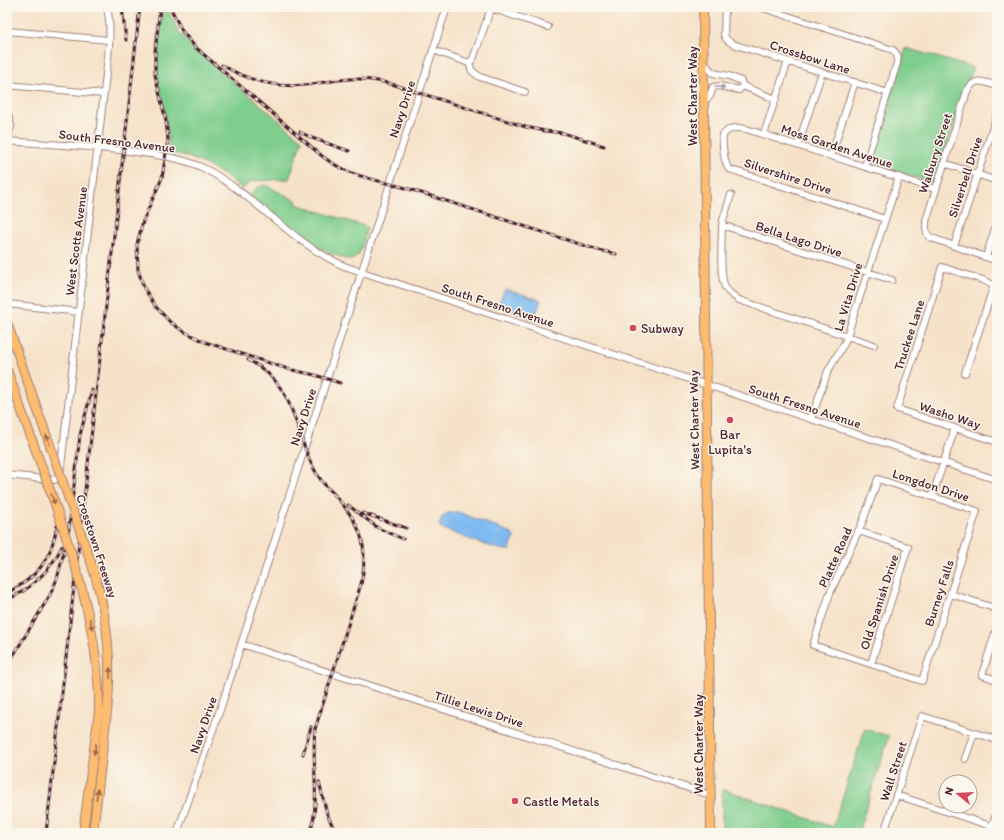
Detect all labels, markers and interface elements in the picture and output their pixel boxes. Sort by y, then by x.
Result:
street label: Crossbow Lane [768,37,852,77]
street label: West Charter Way [685,46,700,146]
street label: Navy Drive [386,78,418,140]
one-way arrow [714,84,726,90]
street label: Walbury Street [915,111,955,195]
street label: Moss Garden Avenue [779,121,895,171]
street label: South Fresno Avenue [58,126,176,156]
street label: Silverbell Drive [945,135,985,219]
street label: Silvershire Drive [742,155,834,197]
street label: West Scotts Avenue [62,186,90,296]
street label: Bella Lago Drive [754,218,844,260]
street label: La Vita Drive [830,261,866,333]
street label: South Fresno Avenue [440,280,556,330]
street label: Truckee Lane [890,298,928,372]
place label: Subway [641,321,684,336]
marker: Subway [628,323,638,333]
street label: West Charter Way [686,370,702,470]
street label: South Fresno Avenue [747,381,863,431]
street label: Navy Drive [287,386,319,448]
street label: Washo Way [918,398,982,432]
marker: Bar Lupita's [725,415,735,425]
place label: Bar Lupita's [708,427,752,457]
one-way arrow [45,434,51,446]
street label: Longdon Drive [891,465,971,505]
street label: Crosstown Freeway [73,492,121,600]
one-way arrow [50,494,56,506]
street label: Platte Road [815,524,855,590]
street label: Old Spanish Drive [856,552,902,652]
street label: Burney Falls [921,557,957,628]
one-way arrow [88,617,94,630]
one-way arrow [107,666,113,679]
street label: Tillie Lewis Drive [433,688,525,730]
street label: Navy Drive [186,694,220,756]
street label: West Charter Way [691,694,706,794]
street label: Wall Street [876,739,910,803]
one-way arrow [92,743,98,755]
north arrow [938,774,978,814]
text: N [942,786,956,797]
one-way arrow [94,788,100,800]
place label: Castle Metals [523,794,599,809]
marker: Castle Metals [510,796,520,806]

